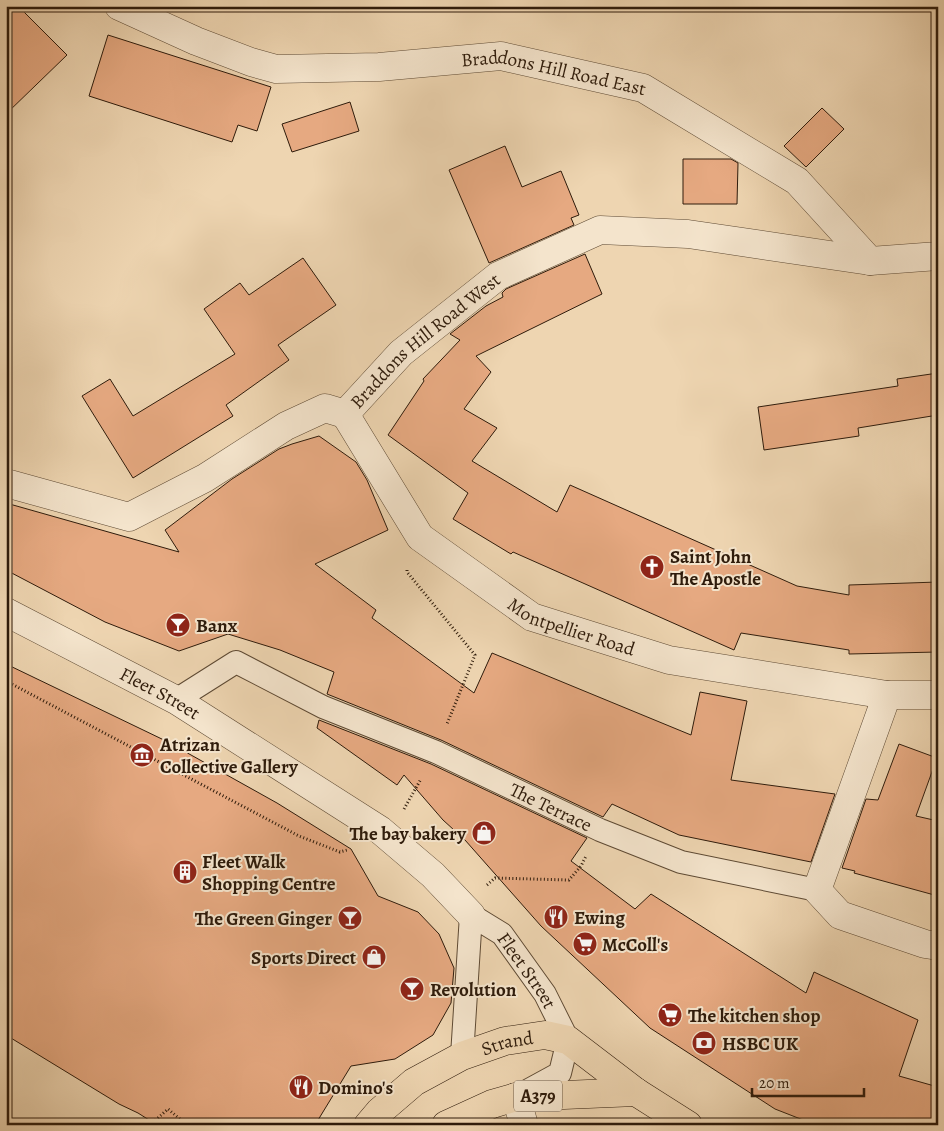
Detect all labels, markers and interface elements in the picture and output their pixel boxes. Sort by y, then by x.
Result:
street label: Braddons Hill Road East [460,44,648,102]
street label: Braddons Hill Road West [344,267,506,414]
place label: Saint John The Apostle [670,544,761,592]
church icon: Saint John The Apostle [639,554,665,580]
street label: Montpellier Road [502,592,639,663]
bar icon: Banx [165,612,191,638]
place label: Banx [196,613,238,639]
street label: Fleet Street [115,661,205,726]
place label: Atrizan Collective Gallery [159,732,299,780]
museum icon: Atrizan Collective Gallery [129,742,155,768]
street label: The Terrace [505,777,596,838]
shop icon: The bay bakery [471,820,497,846]
place label: The bay bakery [350,821,467,847]
place label: Fleet Walk Shopping Centre [202,849,336,897]
building icon: Fleet Walk Shopping Centre [172,859,198,885]
restaurant icon: Ewing [543,904,569,930]
bar icon: The Green Ginger [337,905,363,931]
place label: Ewing [574,905,625,931]
place label: The Green Ginger [195,906,332,932]
street label: Fleet Street [491,927,562,1013]
supermarket icon: McColl's [572,931,598,957]
place label: McColl's [602,932,668,958]
shop icon: Sports Direct [361,944,387,970]
place label: Sports Direct [251,945,357,971]
bar icon: Revolution [399,976,425,1002]
place label: Revolution [430,977,517,1003]
supermarket icon: The kitchen shop [657,1002,683,1028]
place label: The kitchen shop [688,1003,821,1029]
street label: Strand [478,1025,536,1062]
bank icon: HSBC UK [691,1030,717,1056]
place label: HSBC UK [722,1031,799,1057]
scale bar [752,1066,864,1098]
text: 20 m [759,1073,790,1093]
restaurant icon: Domino's [288,1074,314,1100]
place label: Domino's [318,1075,393,1101]
road number: A379 [514,1080,562,1112]

